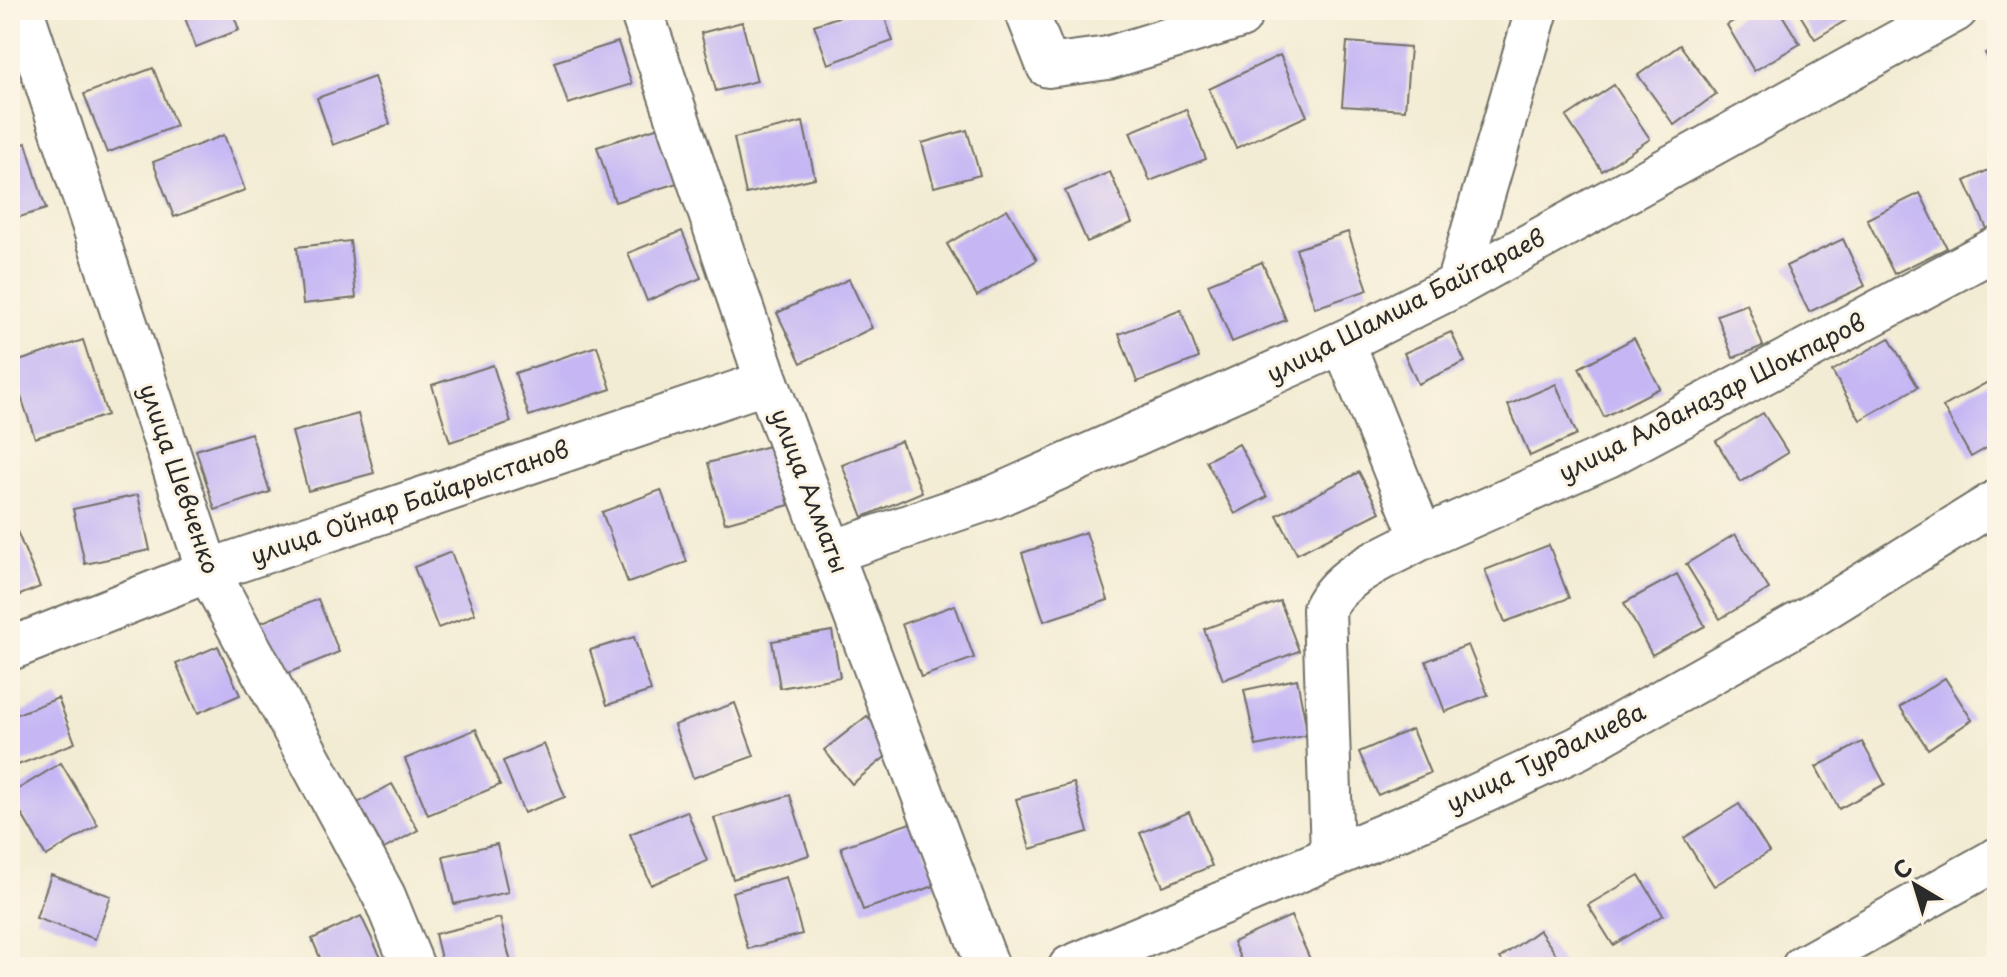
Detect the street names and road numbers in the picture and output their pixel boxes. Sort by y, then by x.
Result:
street label: улица Шамша Байгараев [1260,218,1551,390]
street label: улица Алданазар Шокпаров [1552,303,1871,489]
street label: улица Шевченко [131,378,230,578]
street label: улица Алматы [763,403,859,578]
street label: улица Ойнар Байарыстанов [245,430,573,573]
street label: улица Турдалиева [1439,692,1651,820]

